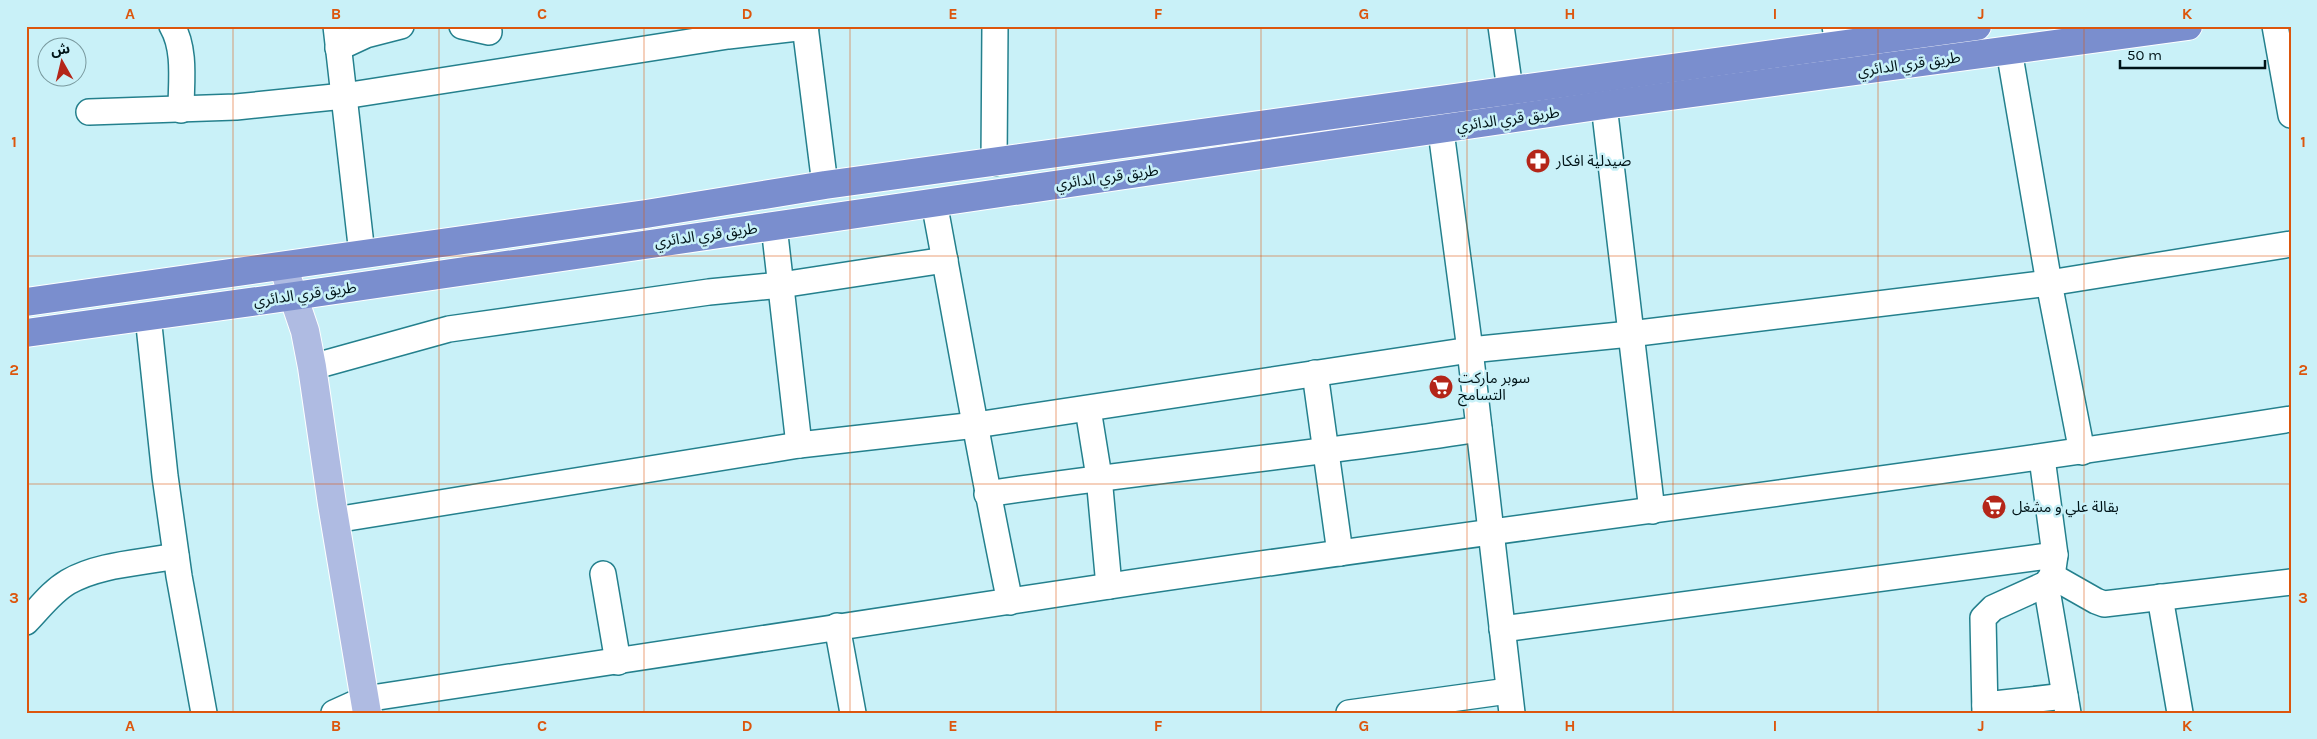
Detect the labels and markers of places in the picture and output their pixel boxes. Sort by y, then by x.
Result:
pharmacy icon: صيدلية افكار [1525,148,1551,174]
place label: صيدلية افكار [1555,152,1631,170]
place label: سوبر ماركت التسامح [1458,369,1530,407]
supermarket icon: سوبر ماركت التسامح [1428,374,1454,400]
supermarket icon: بقالة علي و مشغل [1981,494,2007,520]
place label: بقالة علي و مشغل [2012,498,2119,518]

